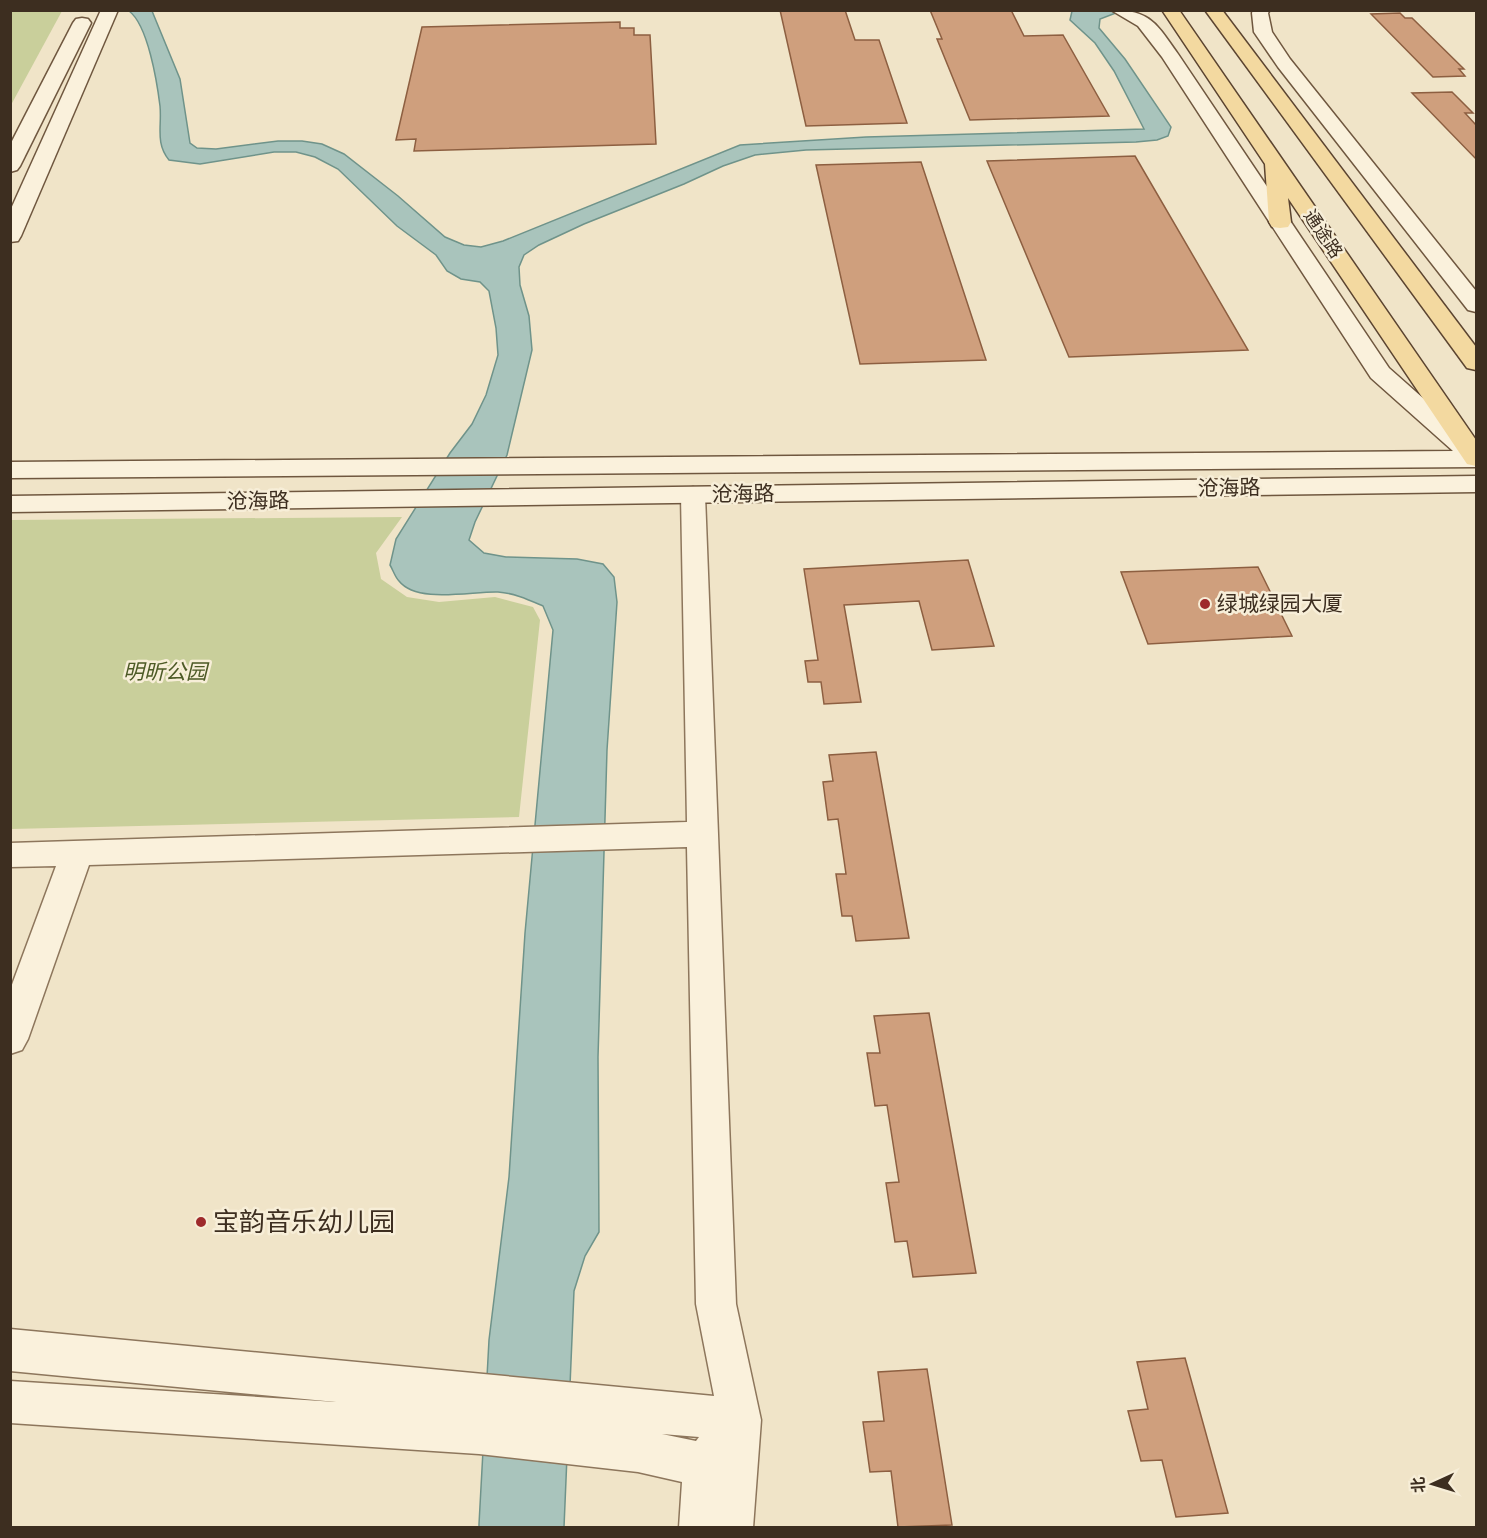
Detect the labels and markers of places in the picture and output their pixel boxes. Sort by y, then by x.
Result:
place label: 绿城绿园大厦 [1217,591,1343,617]
marker: 绿城绿园大厦 [1198,597,1212,611]
place label: 宝韵音乐幼儿园 [213,1207,395,1238]
marker: 宝韵音乐幼儿园 [194,1215,208,1229]

